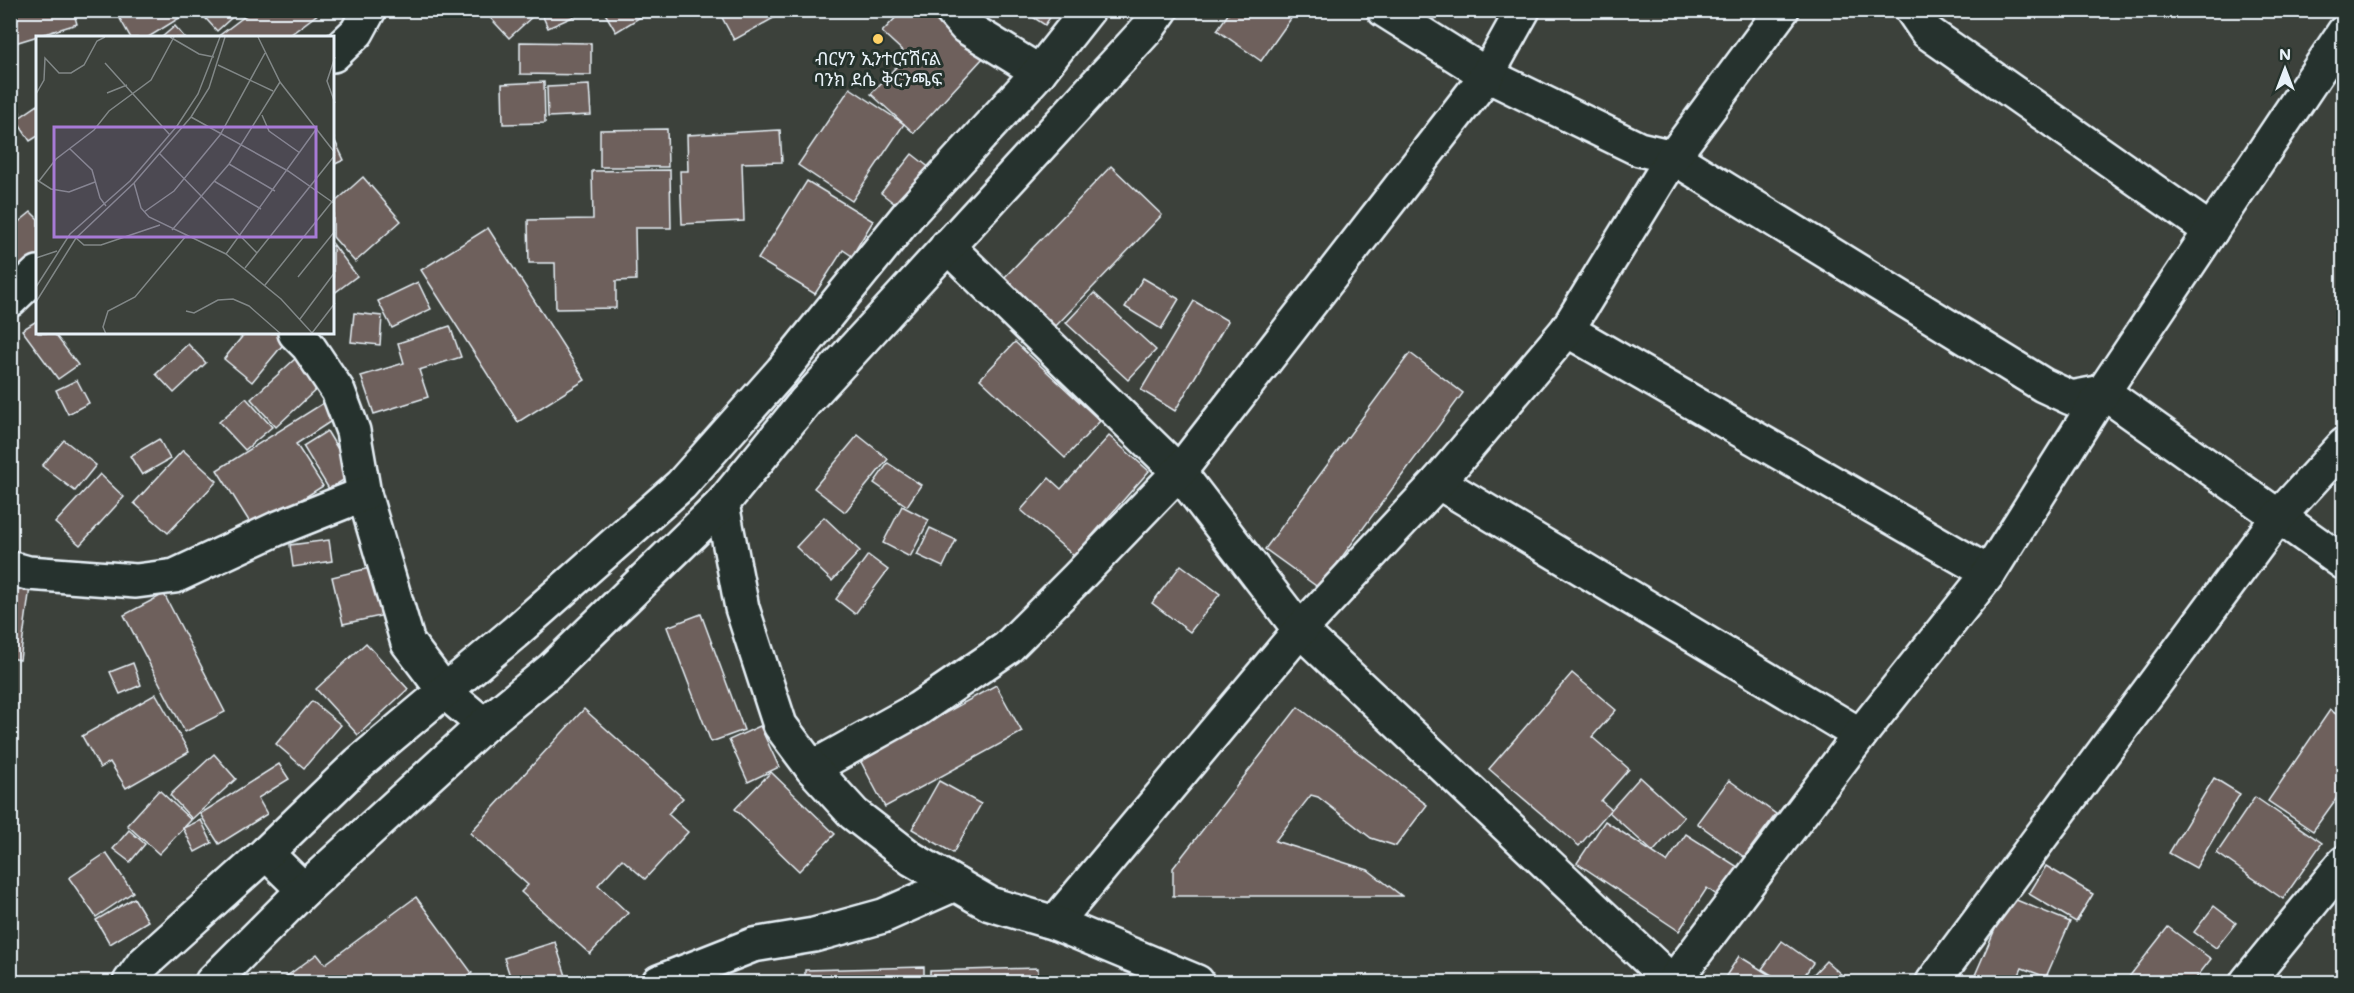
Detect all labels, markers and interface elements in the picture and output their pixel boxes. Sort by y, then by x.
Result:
marker: ብርሃን ኢንተርናሽናል ባንክ ደሴ ቅርንጫፍ [871,32,885,46]
inset map [36,36,334,334]
north arrow [2255,39,2315,99]
text: N [2279,43,2291,64]
place label: ብርሃን ኢንተርናሽናል ባንክ ደሴ ቅርንጫፍ [814,46,942,91]

